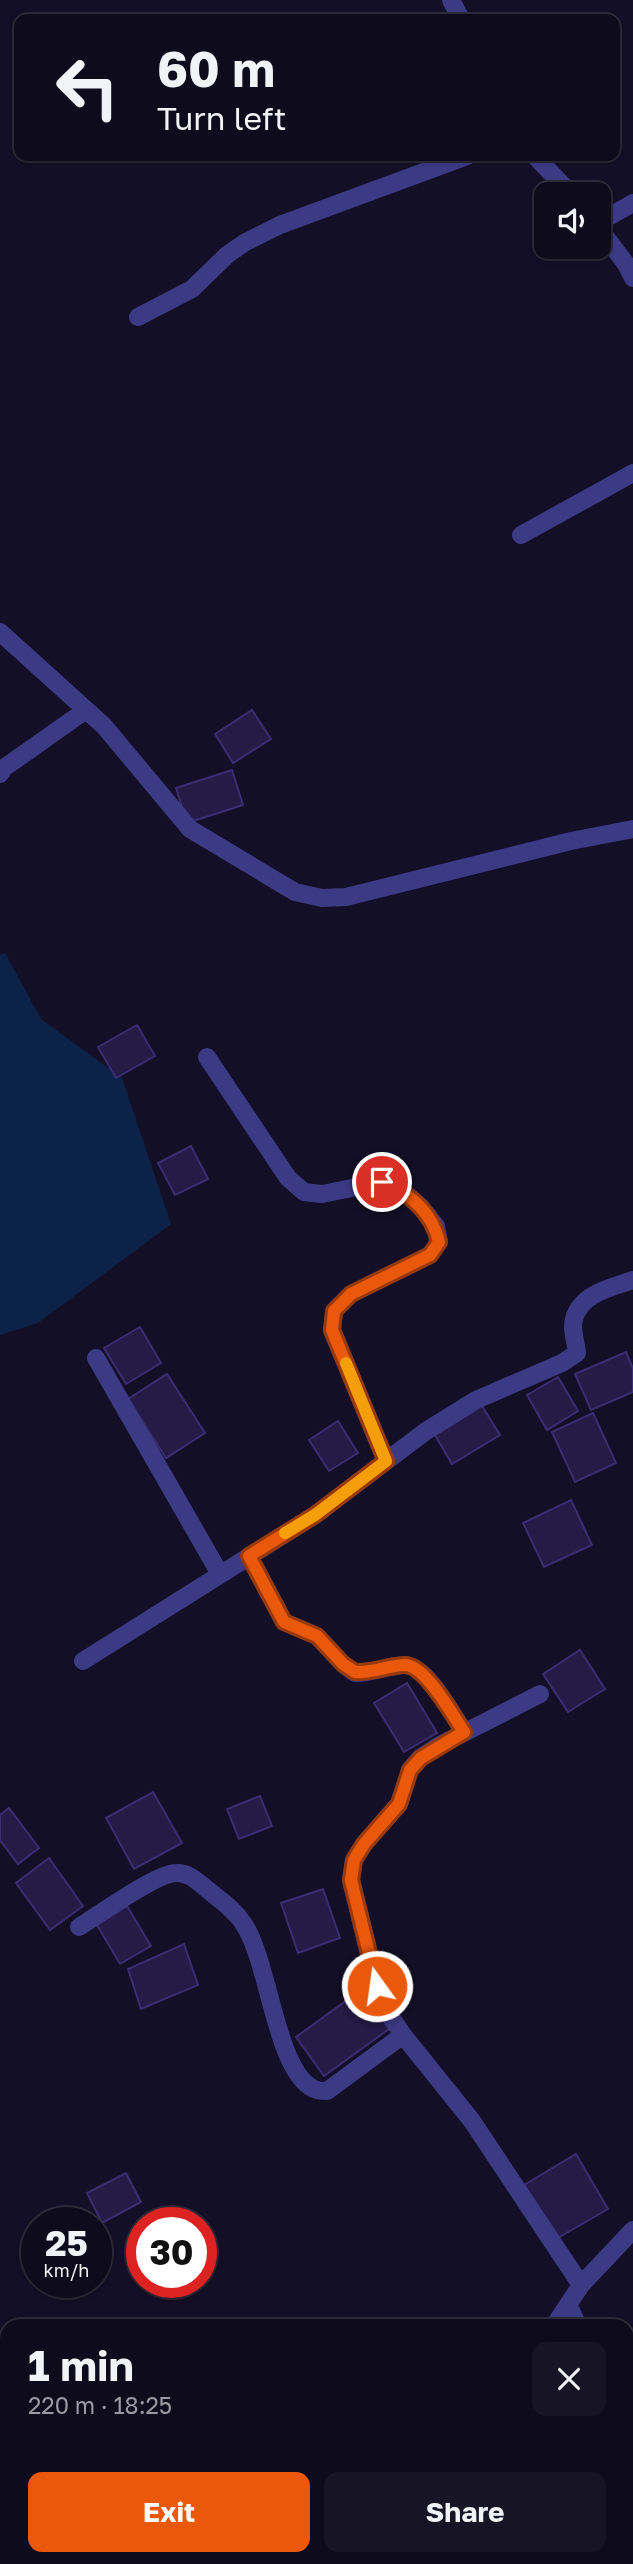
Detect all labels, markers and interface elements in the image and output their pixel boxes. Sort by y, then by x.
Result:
text: 60 m [157,39,275,98]
icon: left [42,42,133,133]
text: Turn left [157,99,286,137]
map controls [534,182,611,259]
button: sound [534,182,611,259]
pin [352,1152,412,1212]
icon: arrive [363,1163,401,1201]
position arrow [340,1949,414,2023]
speed limit sign: 30 [126,2207,217,2298]
text: 25 [45,2222,88,2264]
text: km/h [44,2259,89,2281]
text: 1 min [28,2340,134,2390]
button: close [532,2342,606,2416]
text: 220 m · 18:25 [28,2391,172,2419]
button: Exit [28,2472,310,2552]
button: Share [324,2472,606,2552]

